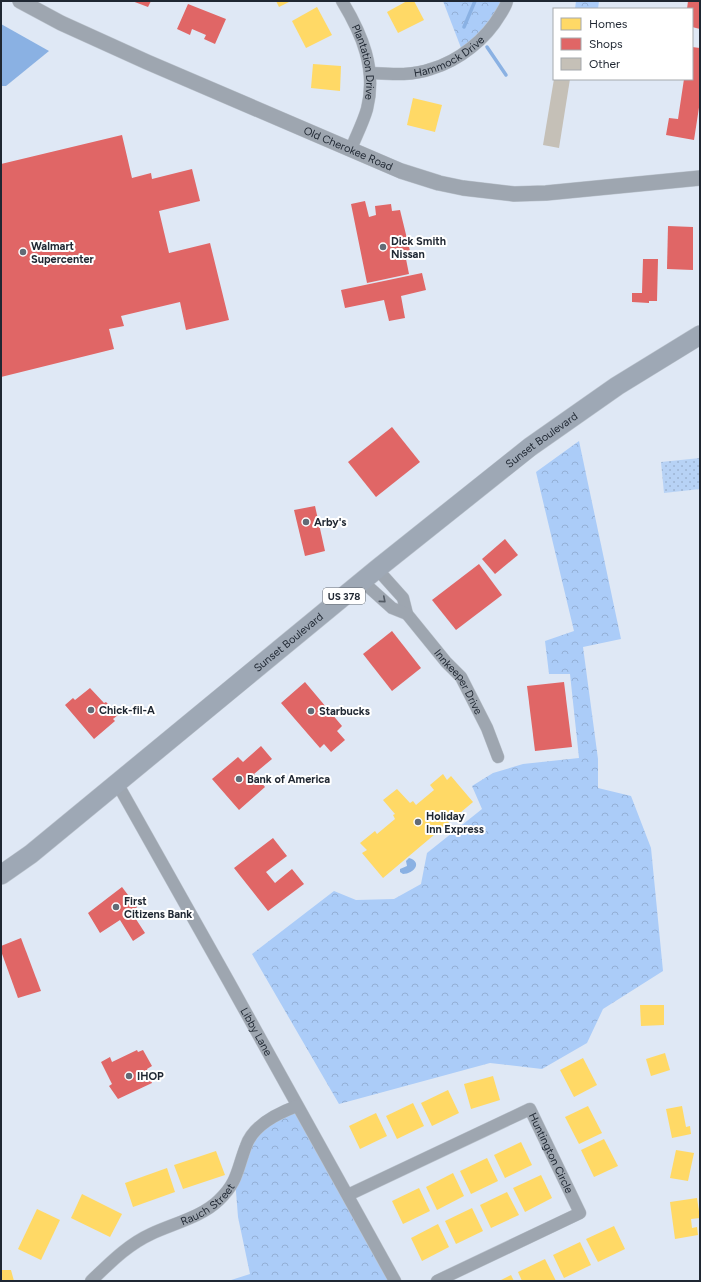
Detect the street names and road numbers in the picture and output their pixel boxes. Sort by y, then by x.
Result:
street label: Plantation Drive [349,22,376,101]
street label: Hammock Drive [413,33,487,80]
street label: Old Cherokee Road [302,124,395,174]
street label: Sunset Boulevard [503,410,580,471]
road number: US 378 [323,588,365,604]
street label: Sunset Boulevard [251,610,326,675]
street label: Innkeeper Drive [431,647,485,717]
street label: Libby Lane [237,1005,275,1058]
street label: Huntington Circle [526,1111,576,1196]
street label: Rauch Street [179,1181,238,1228]

